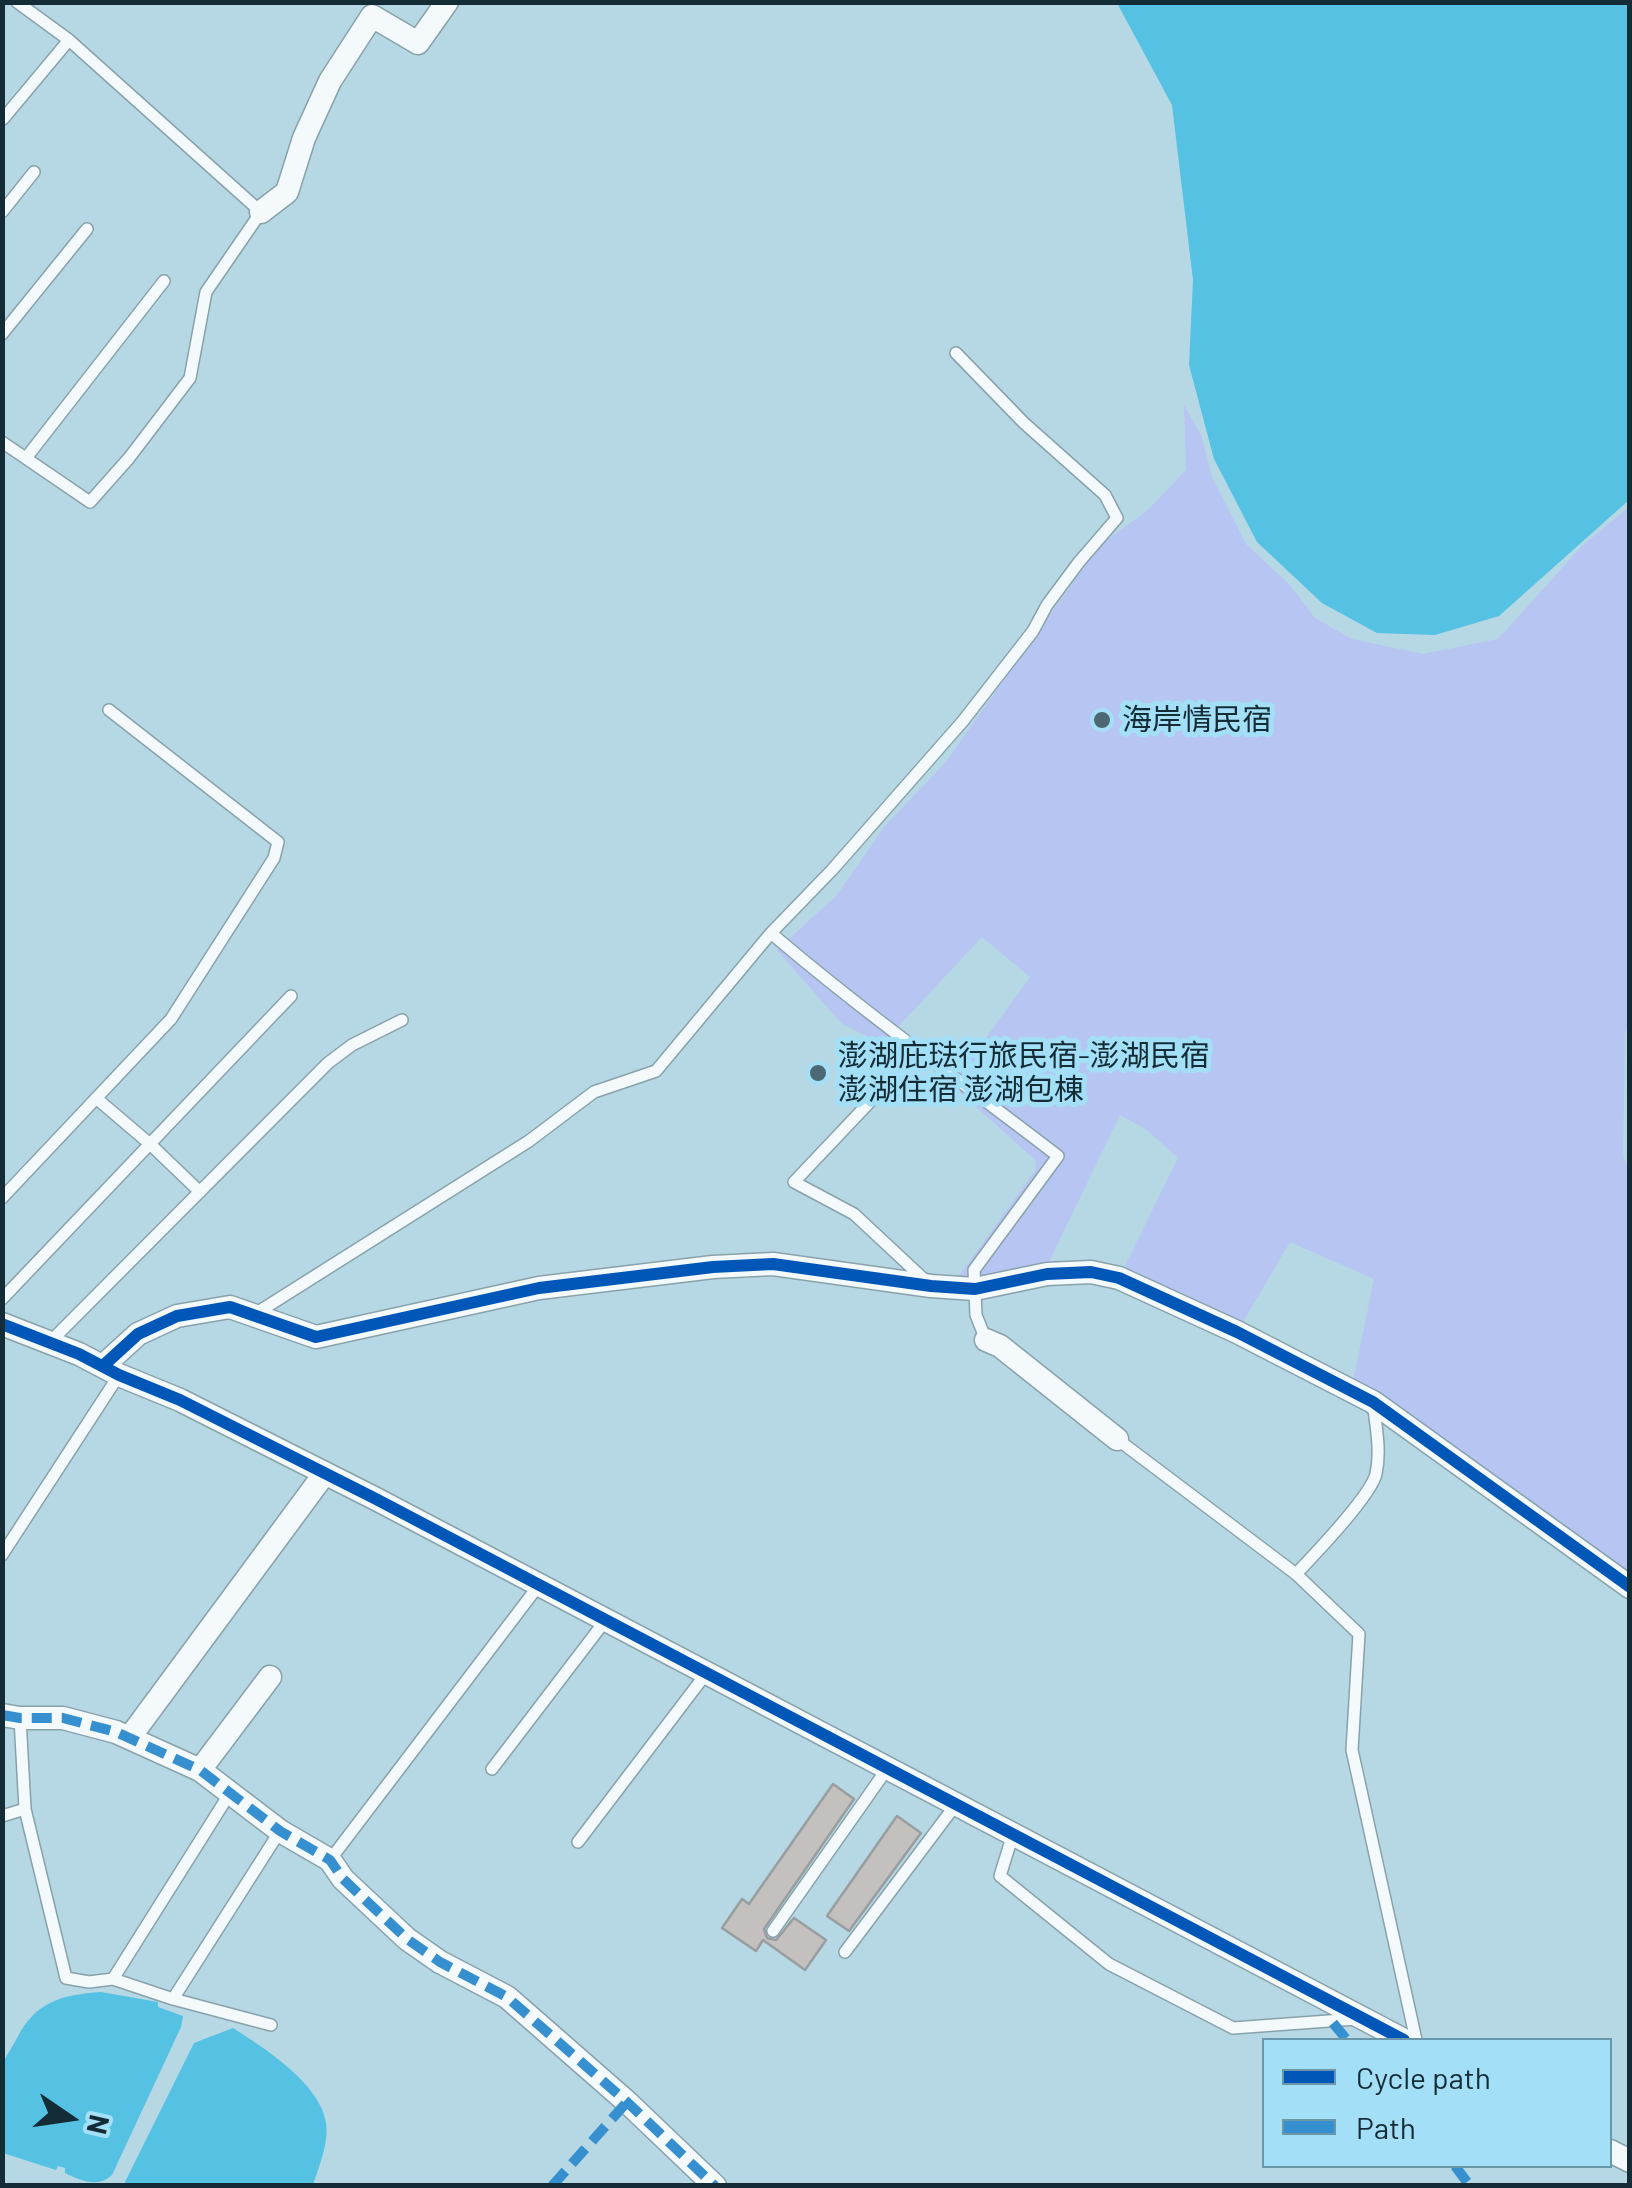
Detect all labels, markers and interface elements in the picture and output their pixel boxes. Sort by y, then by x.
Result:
place label: 海岸情民宿 [1122,702,1272,738]
marker: 海岸情民宿 [1091,709,1113,731]
place label: 澎湖庇琺行旅民宿-澎湖民宿 澎湖住宿 澎湖包棟 [838,1038,1210,1108]
marker: 澎湖庇琺行旅民宿-澎湖民宿 澎湖住宿 澎湖包棟 [807,1062,829,1084]
legend [1262,2038,1612,2168]
text: Cycle path [1356,2059,1491,2095]
north arrow [20,2068,120,2168]
text: Path [1356,2109,1416,2145]
text: N [81,2112,118,2138]

